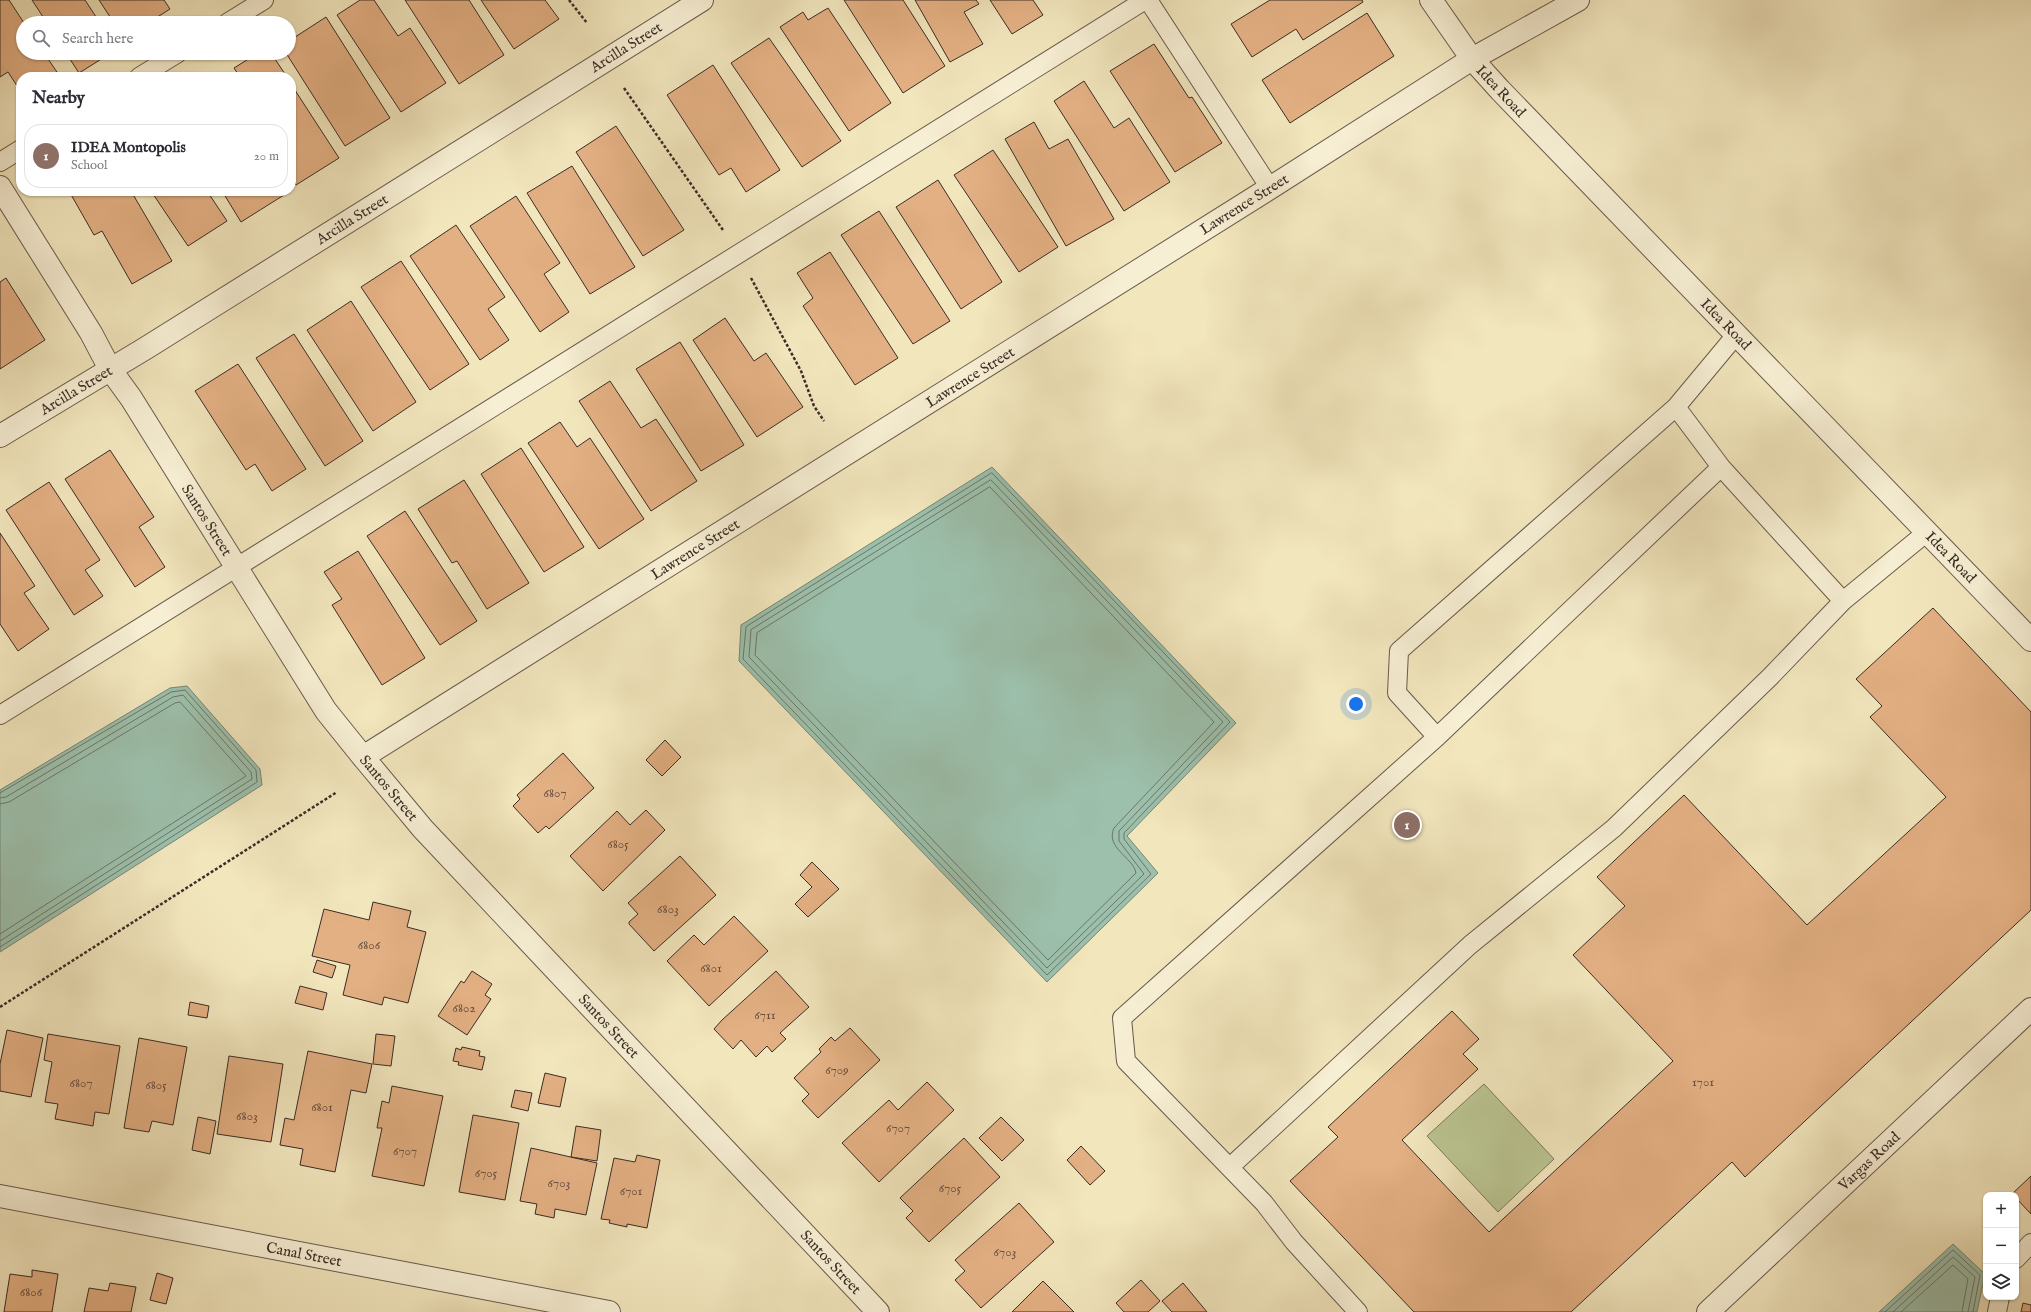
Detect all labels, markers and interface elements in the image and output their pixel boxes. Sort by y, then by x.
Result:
search box [16,16,296,60]
street label: Arcilla Street [586,18,666,78]
icon: search [30,27,52,49]
text: Search here [62,29,133,48]
street label: Idea Road [1472,61,1530,122]
text: Nearby [32,88,85,109]
text: IDEA Montopolis [71,138,186,157]
text: 1 [44,148,48,165]
text: 20 m [254,148,279,165]
text: School [71,157,108,174]
street label: Lawrence Street [1196,170,1292,239]
street label: Arcilla Street [312,190,392,250]
street label: Idea Road [1696,294,1756,355]
street label: Lawrence Street [922,343,1018,412]
street label: Arcilla Street [36,361,116,420]
street label: Santos Street [177,481,236,560]
street label: Lawrence Street [647,515,743,584]
street label: Idea Road [1921,527,1981,588]
your location [1346,694,1366,714]
street label: Santos Street [355,751,422,826]
house number: 6807 [543,785,567,802]
pin: 1 [1394,810,1420,840]
house number: 6805 [607,836,629,853]
house number: 6803 [657,901,679,918]
house number: 6806 [358,937,381,954]
house number: 6801 [700,960,722,977]
street label: Santos Street [574,990,643,1062]
house number: 6802 [452,1000,476,1017]
house number: 6711 [754,1007,776,1024]
house number: 6709 [825,1062,849,1079]
house number: 1701 [1692,1074,1714,1091]
house number: 6807 [69,1075,93,1092]
house number: 6805 [145,1077,167,1094]
house number: 6801 [311,1099,333,1116]
house number: 6803 [236,1108,258,1125]
house number: 6707 [886,1120,910,1137]
street label: Vargas Road [1834,1127,1905,1196]
house number: 6707 [393,1143,417,1160]
house number: 6705 [475,1165,498,1182]
house number: 6703 [548,1175,571,1192]
house number: 6705 [939,1180,962,1197]
house number: 6701 [620,1183,643,1200]
map controls [1983,1192,2019,1300]
button: + [1983,1192,2019,1228]
street label: Santos Street [796,1226,865,1298]
button: − [1983,1228,2019,1264]
street label: Canal Street [265,1238,343,1271]
house number: 6703 [994,1244,1017,1261]
button: layers [1983,1264,2019,1300]
house number: 6806 [20,1284,43,1301]

